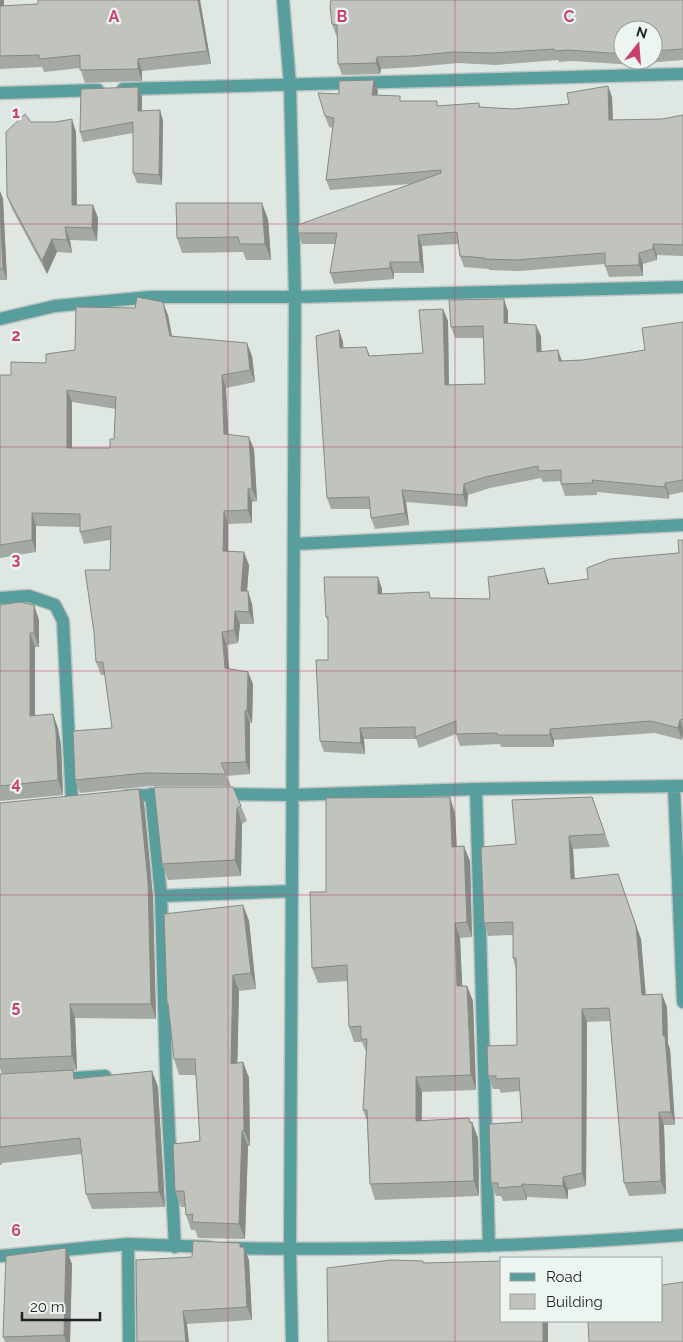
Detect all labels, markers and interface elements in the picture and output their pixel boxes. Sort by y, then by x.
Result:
text: A [109,7,120,26]
text: B [337,7,348,26]
text: C [564,7,575,26]
north arrow [613,20,663,70]
text: N [634,23,649,42]
text: 1 [12,103,20,122]
text: 2 [11,326,21,345]
text: 3 [12,550,21,569]
text: 4 [11,774,21,793]
text: 5 [12,997,21,1016]
text: 6 [11,1221,21,1240]
legend [500,1257,663,1322]
text: Road [546,1268,582,1286]
scale bar [22,1290,100,1322]
text: Building [546,1293,603,1311]
text: 20 m [30,1298,65,1316]

